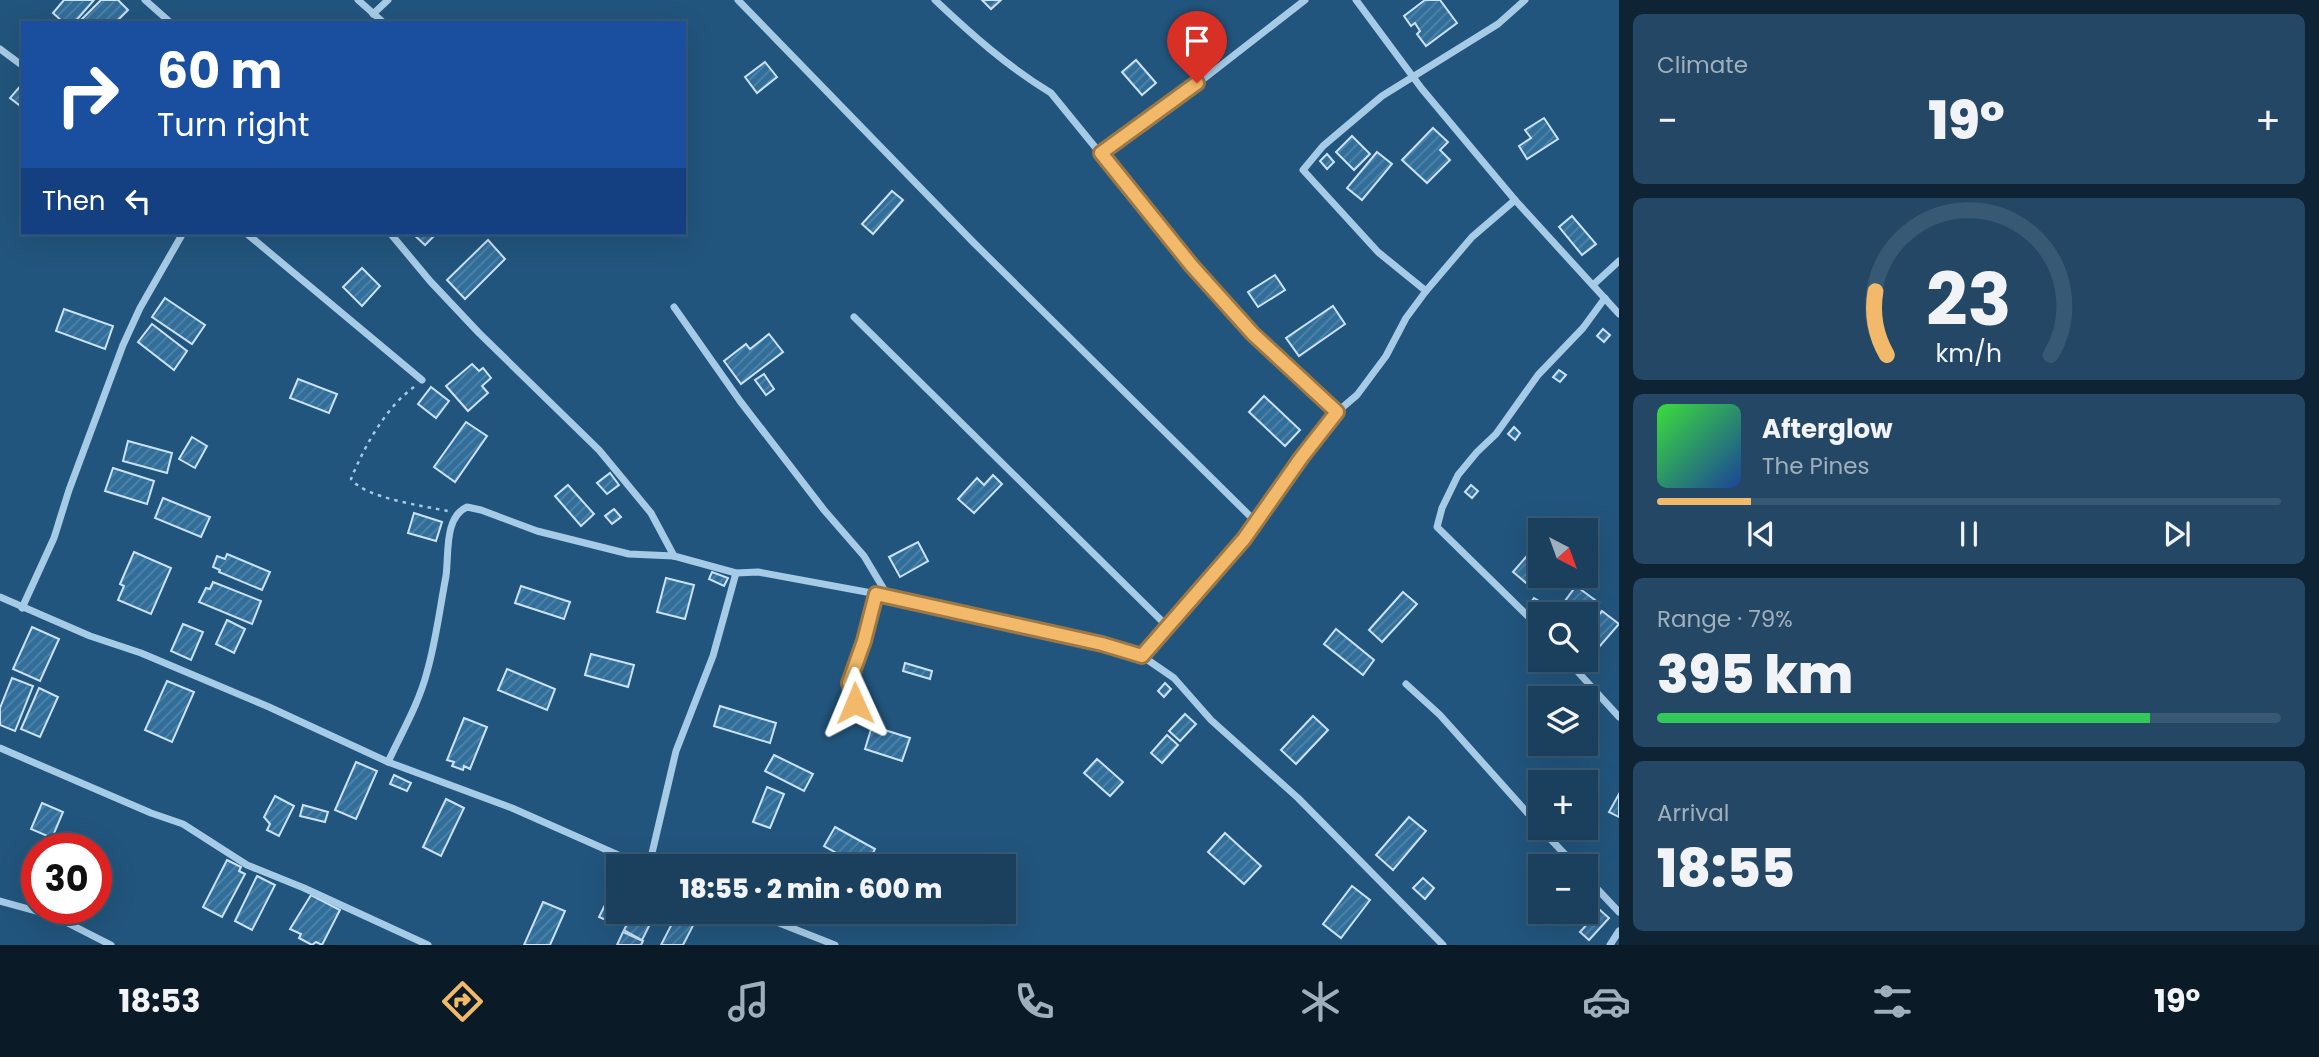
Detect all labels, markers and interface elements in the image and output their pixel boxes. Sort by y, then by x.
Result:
pin [1167,11,1227,83]
icon: arrive [1178,22,1216,60]
text: 60 m [157,37,282,105]
icon: right [42,49,133,140]
text: Climate [1657,49,1748,81]
text: 19° [1928,84,2005,157]
text: − [1657,94,1678,147]
text: + [2255,94,2281,147]
text: Turn right [157,102,309,147]
icon: left [119,182,157,220]
text: Then [42,183,105,219]
text: 23 [1926,249,2012,350]
text: km/h [1936,336,2002,371]
text: Afterglow [1762,411,1893,447]
text: The Pines [1762,450,1870,482]
icon: previous [1742,515,1780,553]
icon: pause [1950,515,1988,553]
icon: next [2158,515,2196,553]
north arrow [1528,518,1598,588]
map controls [1528,518,1598,924]
button: search [1528,602,1598,672]
text: Range · 79% [1657,603,1793,635]
text: 395 km [1657,638,1853,711]
position arrow [818,666,892,740]
button: layers [1528,686,1598,756]
button: + [1528,770,1598,840]
text: Arrival [1657,797,1729,829]
text: 18:55 [1657,832,1795,905]
speed limit sign: 30 [21,833,112,924]
button: − [1528,854,1598,924]
text: 18:55 · 2 min · 600 m [680,871,942,907]
icon: directions [438,977,487,1026]
icon: music [724,977,773,1026]
icon: phone [1010,977,1059,1026]
icon: climate [1296,977,1345,1026]
icon: car [1582,977,1631,1026]
icon: filters [1868,977,1917,1026]
text: 18:53 [119,978,201,1023]
text: 19° [2154,978,2200,1023]

